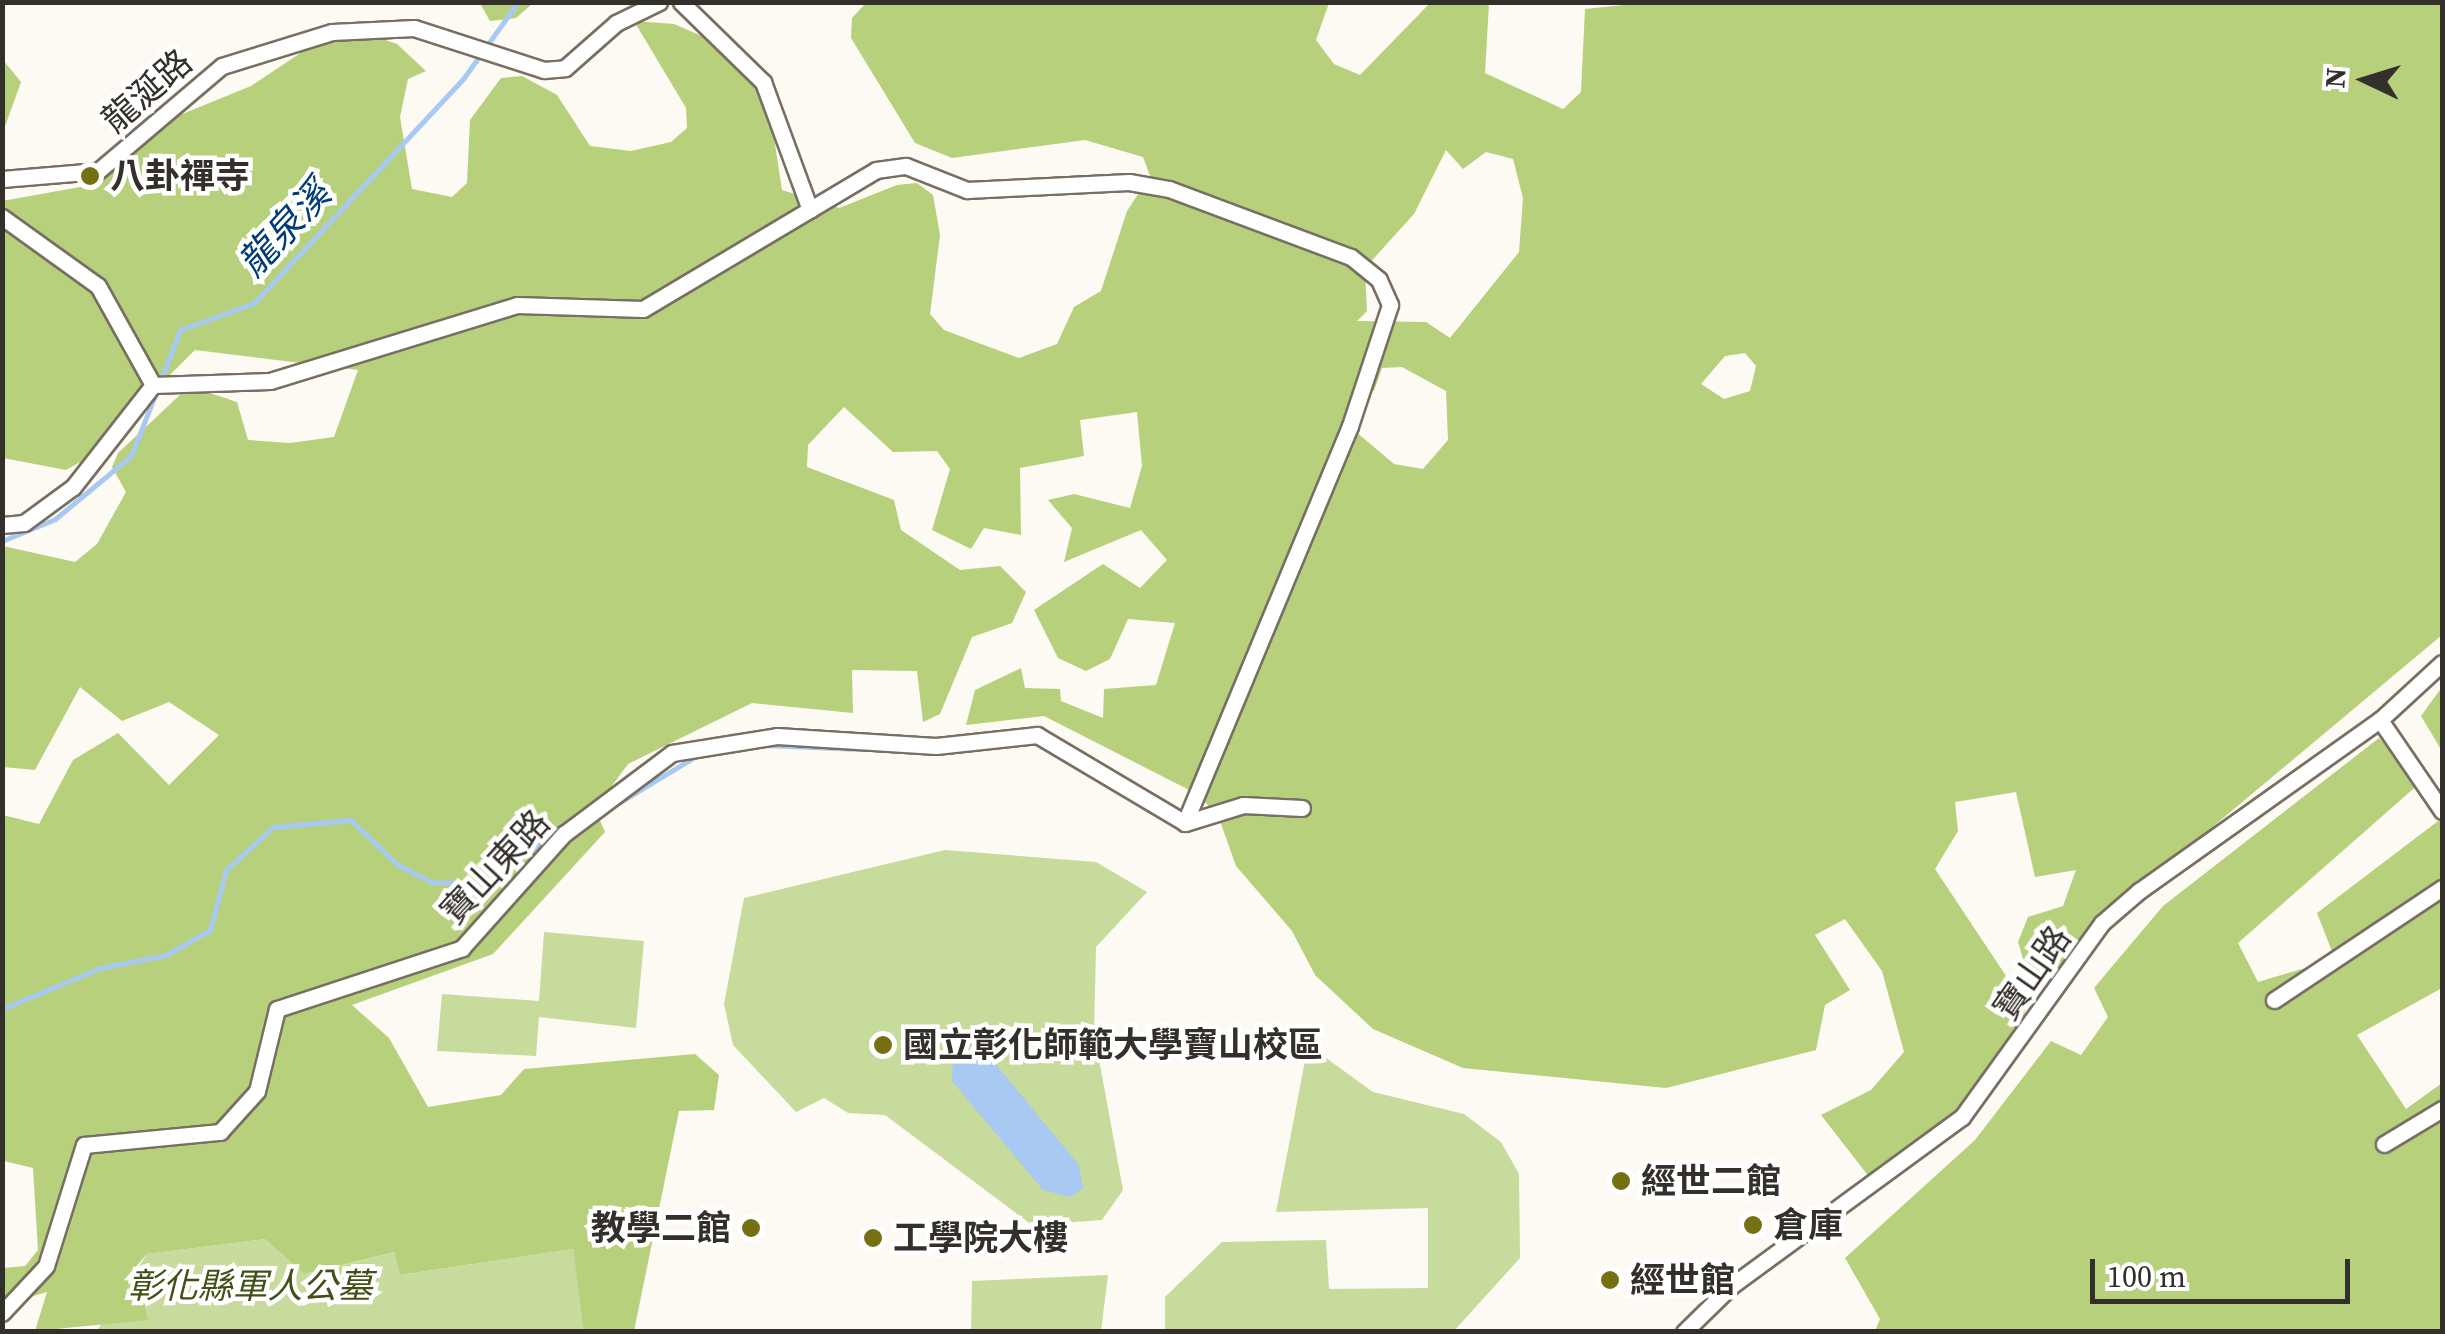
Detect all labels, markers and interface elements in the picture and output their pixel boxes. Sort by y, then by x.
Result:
north arrow [2315,30,2415,130]
street label: 龍涎路 [94,41,200,141]
text: N [2315,66,2355,89]
place label: 八卦禪寺 [110,155,250,197]
marker: 八卦禪寺 [79,165,101,187]
water label: 龍泉溪 [229,172,341,286]
street label: 寶山東路 [432,801,558,933]
street label: 寶山路 [1985,918,2079,1028]
place label: 國立彰化師範大學寶山校區 [903,1024,1323,1066]
marker: 國立彰化師範大學寶山校區 [872,1034,894,1056]
place label: 經世二館 [1641,1160,1781,1202]
marker: 經世二館 [1610,1170,1632,1192]
place label: 倉庫 [1773,1204,1843,1246]
place label: 教學二館 [591,1207,731,1249]
marker: 倉庫 [1742,1214,1764,1236]
marker: 教學二館 [740,1217,762,1239]
place label: 工學院大樓 [893,1217,1068,1259]
marker: 工學院大樓 [862,1227,884,1249]
scale bar [2095,1239,2355,1301]
text: 100 m [2107,1256,2186,1297]
place label: 經世館 [1630,1259,1735,1301]
park label: 彰化縣軍人公墓 [128,1265,372,1307]
marker: 經世館 [1599,1269,1621,1291]

